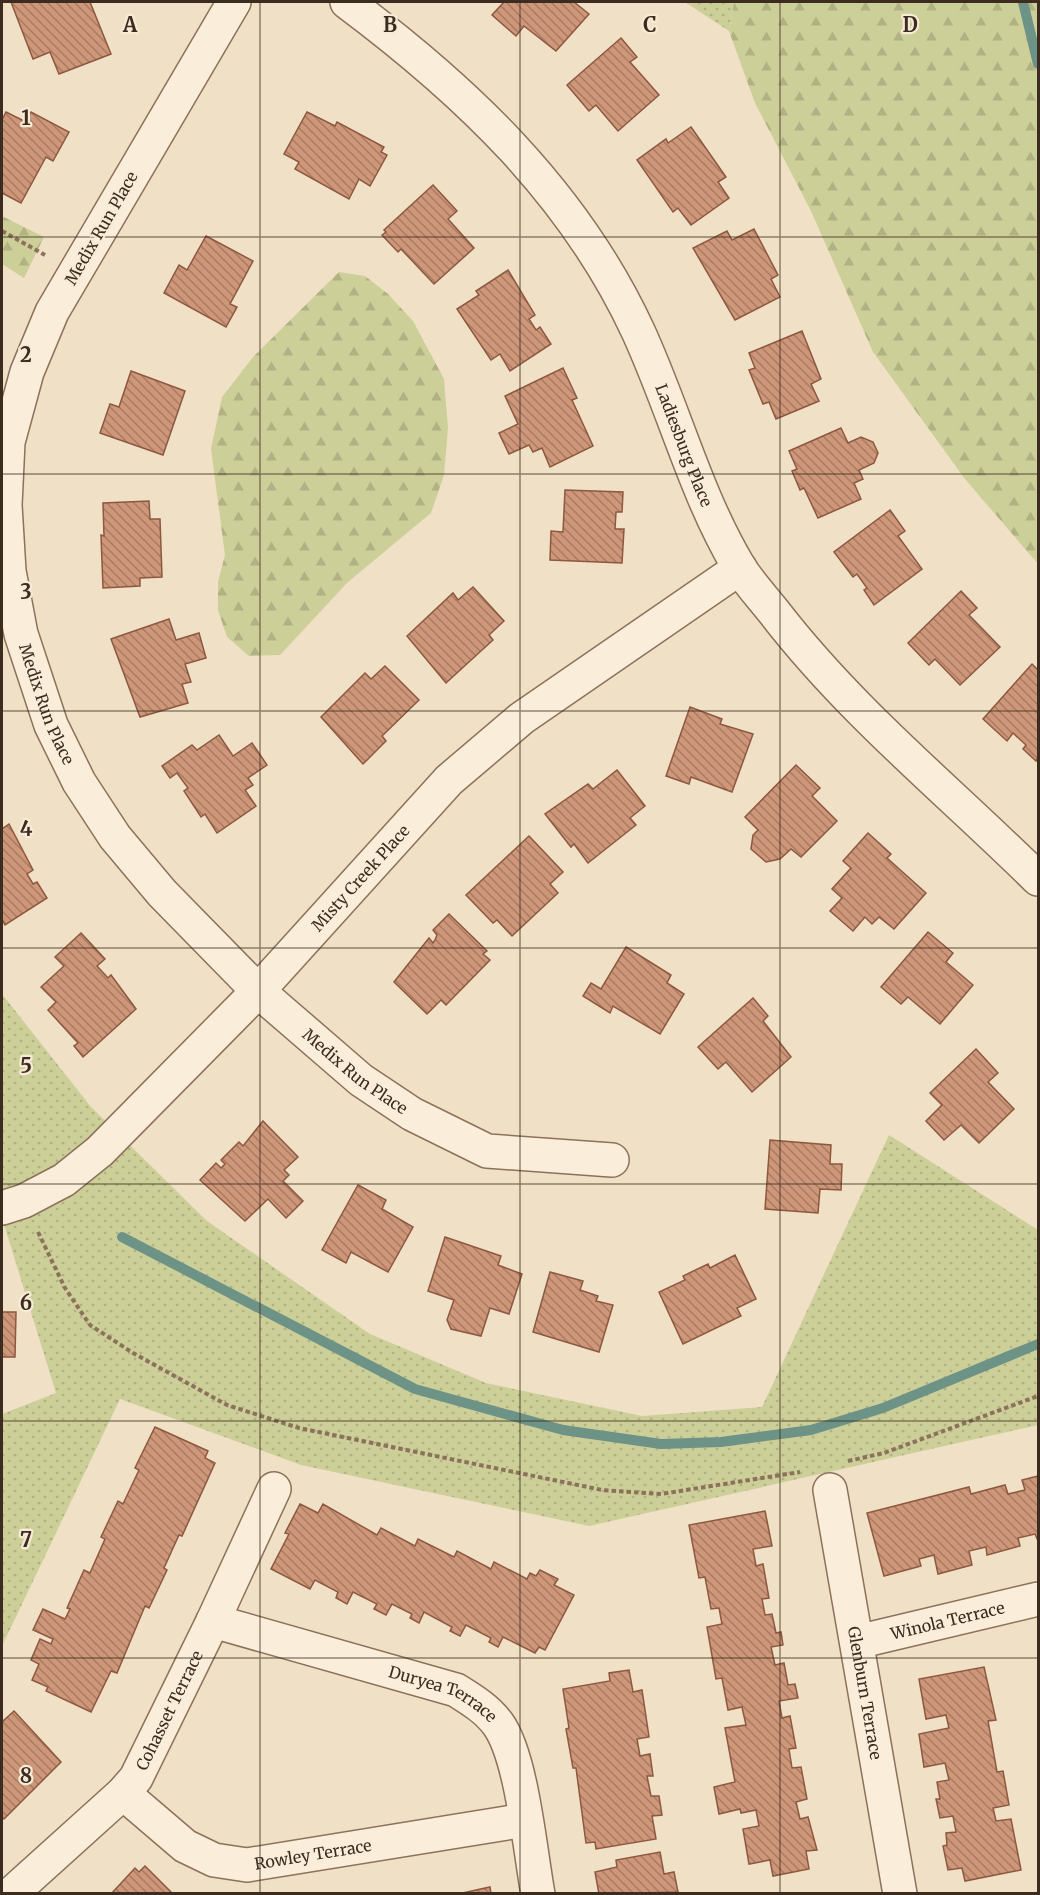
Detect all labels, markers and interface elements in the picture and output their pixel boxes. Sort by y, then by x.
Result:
text: A [122,12,138,37]
text: B [383,12,397,37]
text: C [643,12,657,37]
text: D [902,12,918,37]
text: 1 [21,105,31,130]
street label: Medix Run Place [60,168,142,288]
text: 2 [20,342,32,367]
street label: Ladiesburg Place [651,381,717,510]
text: 3 [20,579,32,604]
street label: Medix Run Place [15,641,79,768]
text: 4 [20,816,33,841]
street label: Misty Creek Place [307,821,414,935]
street label: Medix Run Place [299,1024,412,1118]
text: 5 [20,1053,32,1078]
text: 6 [20,1290,32,1315]
text: 7 [20,1527,32,1552]
street label: Winola Terrace [888,1597,1006,1644]
street label: Glenburn Terrace [844,1625,887,1761]
street label: Cohasset Terrace [131,1647,207,1774]
street label: Duryea Terrace [386,1661,501,1726]
text: 8 [20,1763,32,1788]
street label: Rowley Terrace [253,1835,373,1874]

